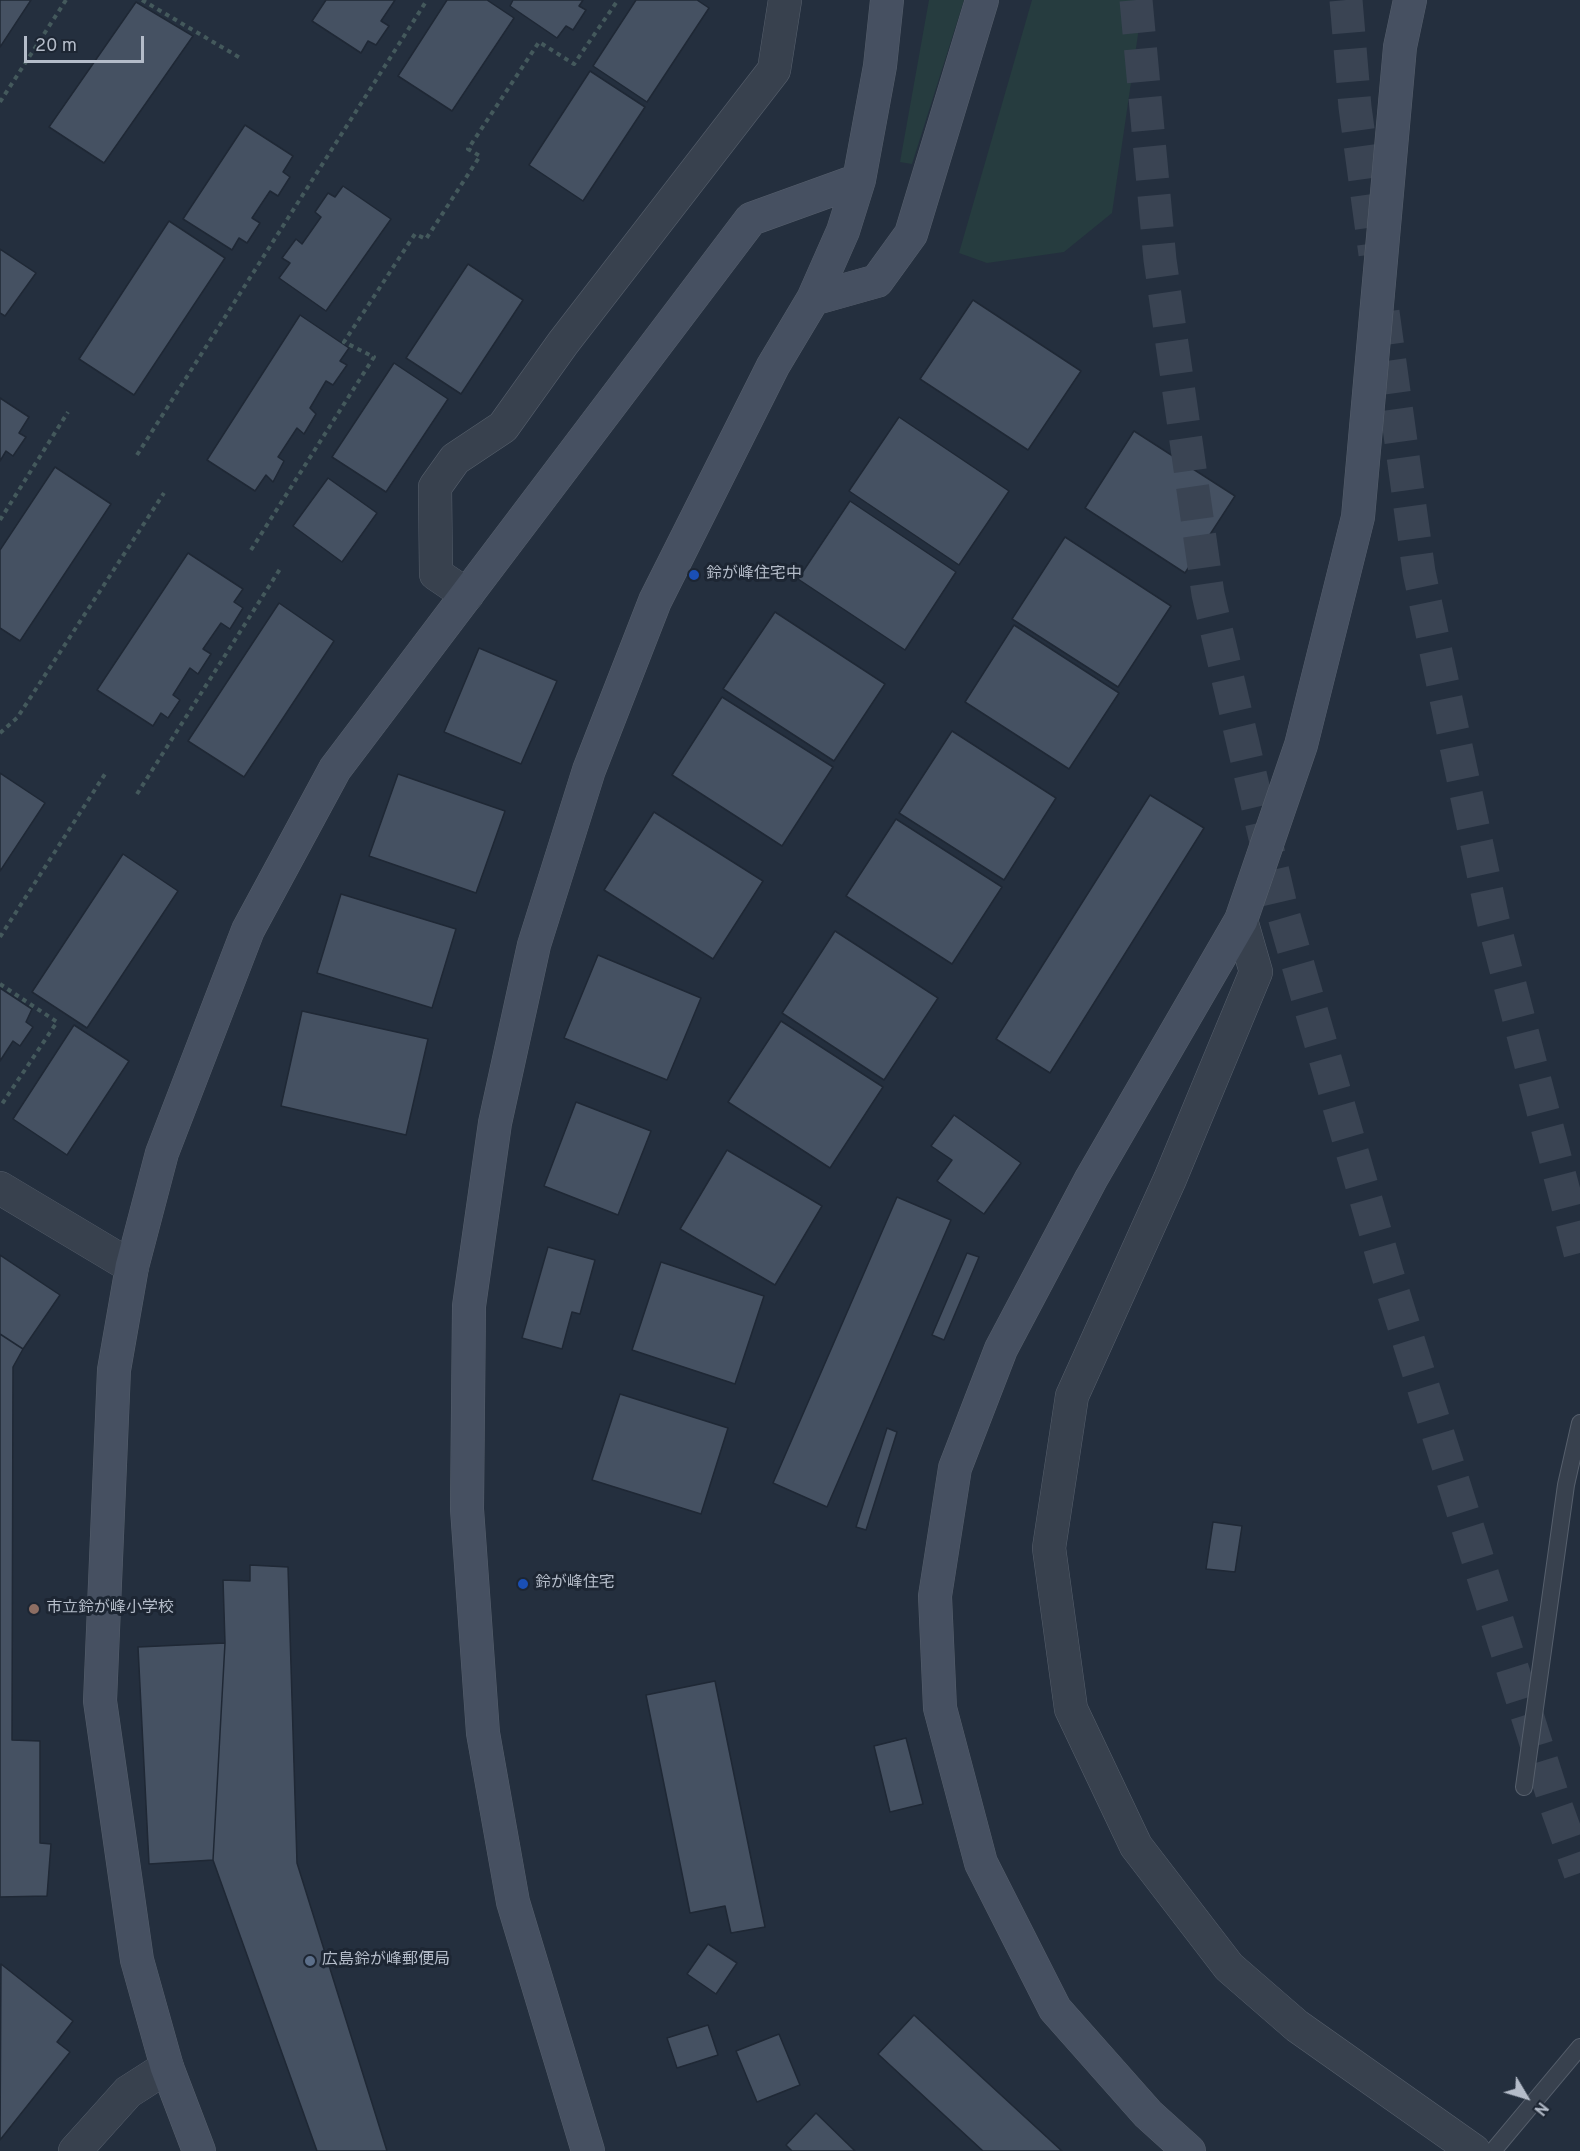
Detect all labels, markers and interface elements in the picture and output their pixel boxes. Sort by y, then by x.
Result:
scale bar [27,24,147,62]
text: 20 m [35,35,77,58]
place label: 鈴が峰住宅中 [706,565,802,585]
marker: 鈴が峰住宅中 [687,568,701,582]
place label: 鈴が峰住宅 [535,1574,615,1594]
marker: 鈴が峰住宅 [516,1577,530,1591]
place label: 市立鈴が峰小学校 [46,1599,174,1619]
marker: 市立鈴が峰小学校 [27,1602,41,1616]
place label: 広島鈴が峰郵便局 [322,1951,450,1971]
marker: 広島鈴が峰郵便局 [303,1954,317,1968]
north arrow [1496,2067,1556,2127]
text: N [1529,2097,1552,2119]

